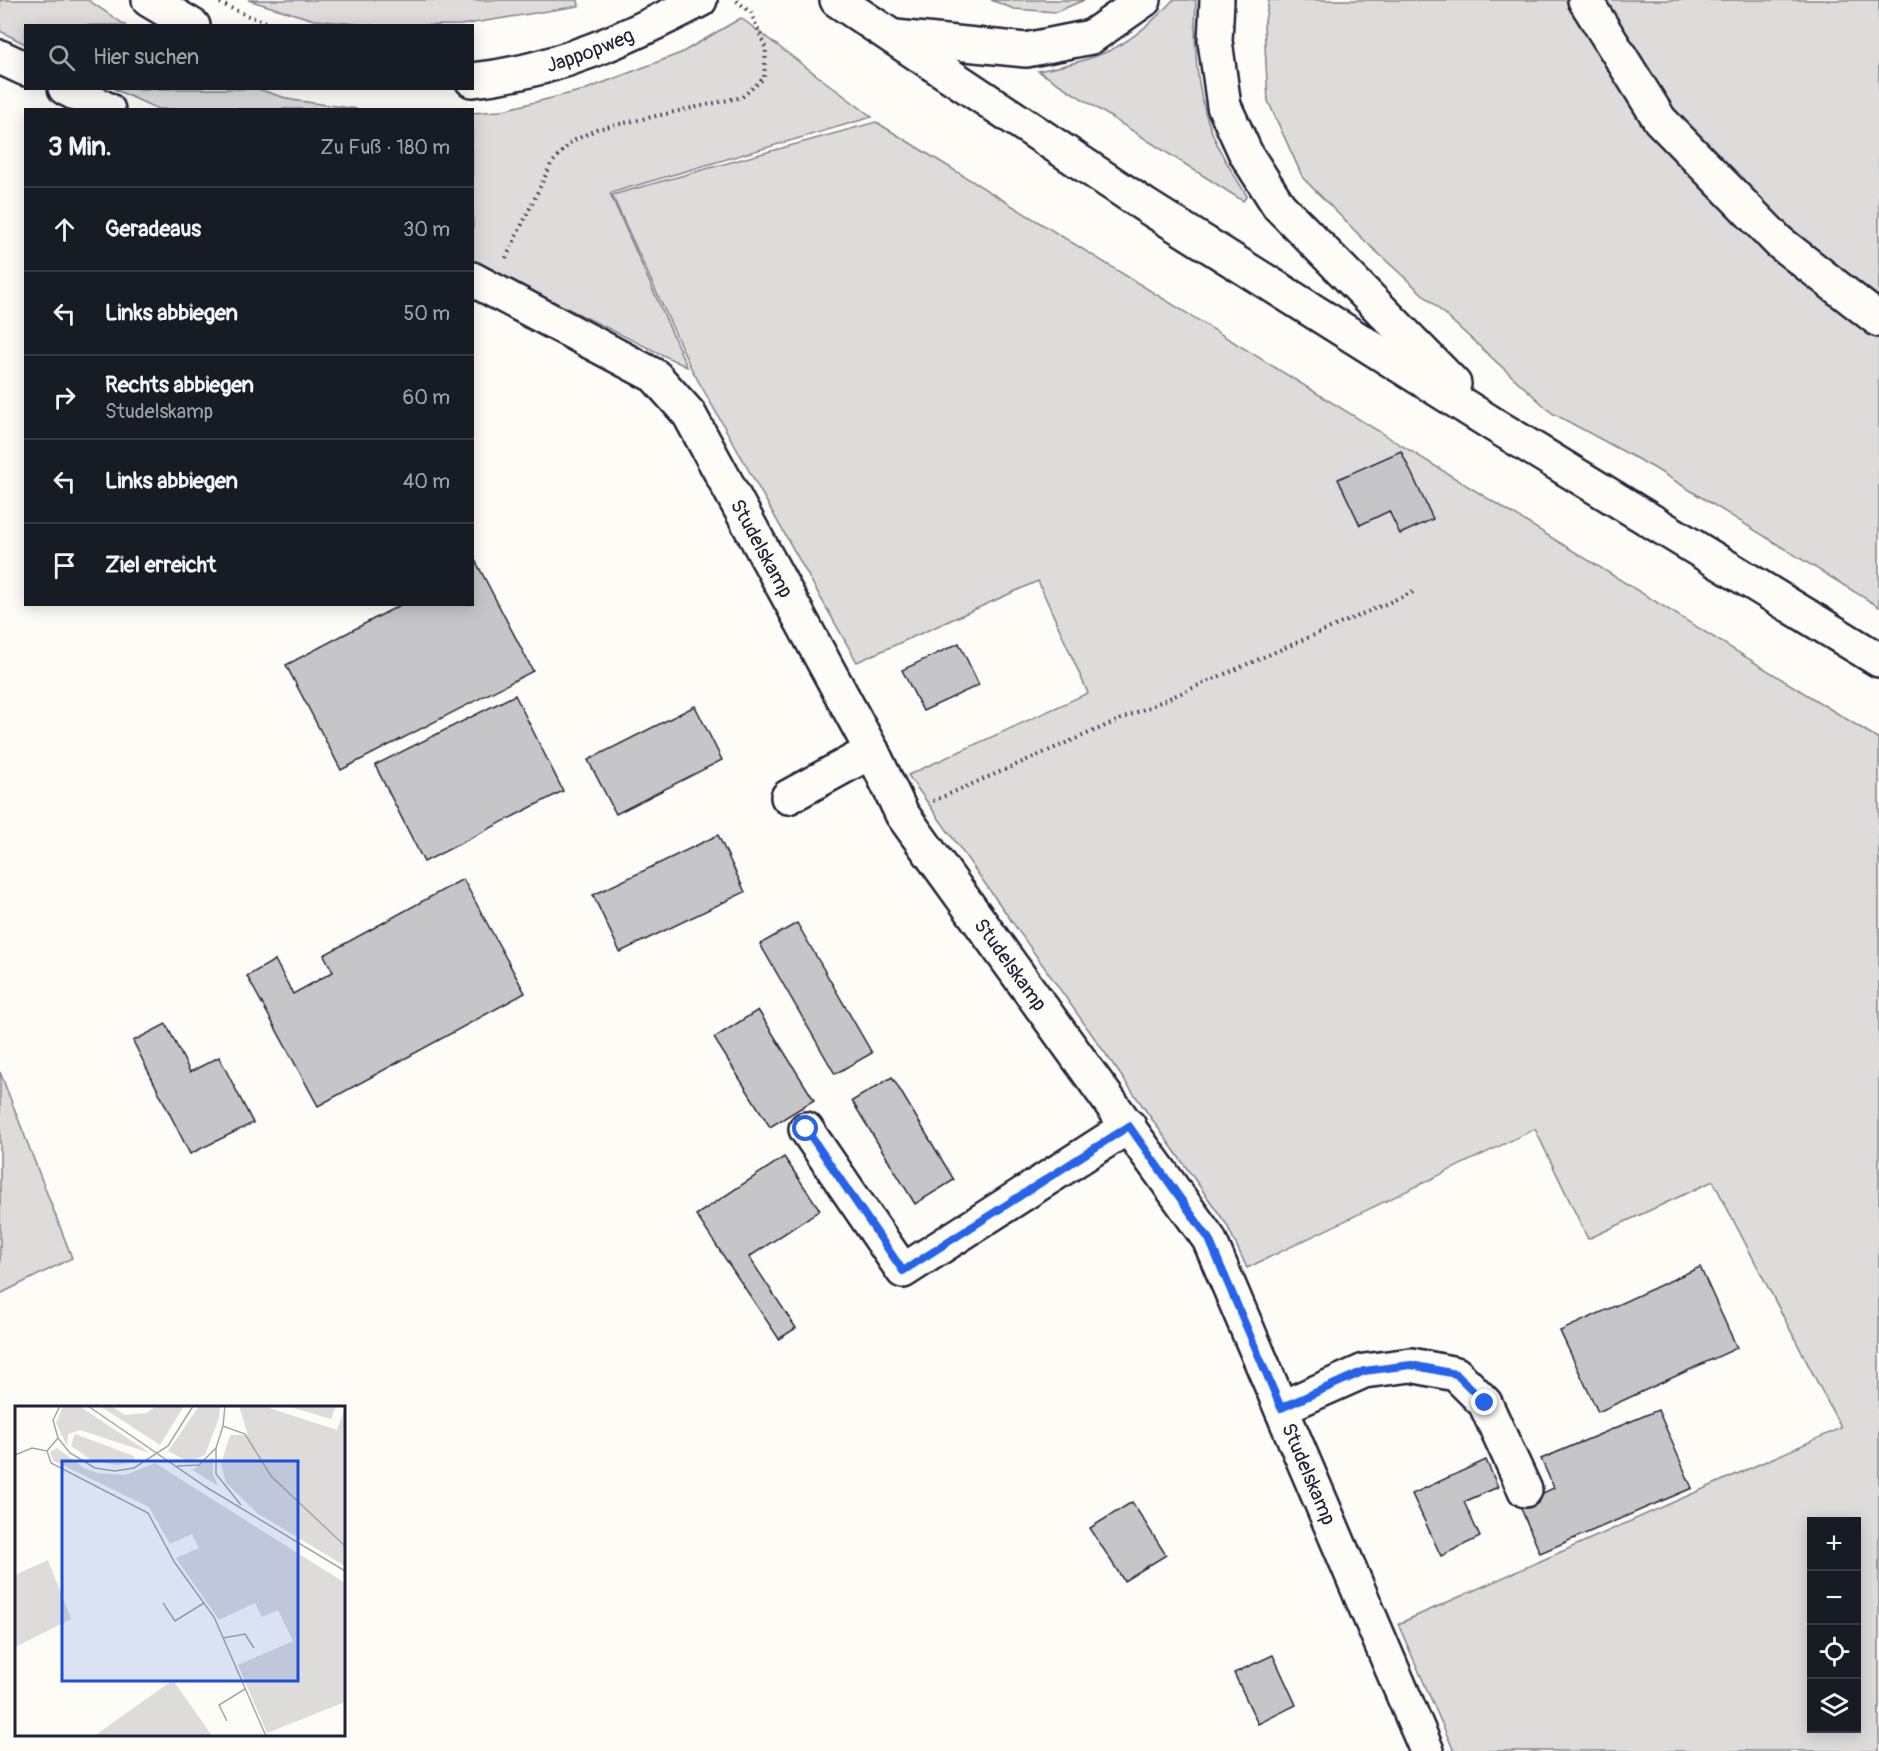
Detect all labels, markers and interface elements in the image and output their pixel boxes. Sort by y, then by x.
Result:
street label: Jappopweg [543,23,638,78]
search box [24,24,474,90]
icon: search [45,41,78,74]
text: Hier suchen [93,43,199,71]
text: 3 Min. [48,131,112,163]
text: Zu Fuß · 180 m [320,135,450,160]
icon: ahead [48,213,81,246]
text: Geradeaus [105,215,201,243]
text: 30 m [403,217,450,242]
icon: left [48,297,81,330]
text: Links abbiegen [105,299,238,327]
text: 50 m [403,301,450,326]
text: Rechts abbiegen [105,371,254,399]
icon: right [48,381,81,414]
text: 60 m [403,385,450,410]
text: Studelskamp [105,399,213,424]
icon: left [48,465,81,498]
text: Links abbiegen [105,467,238,495]
text: 40 m [403,469,450,494]
street label: Studelskamp [725,495,798,602]
icon: arrive [48,549,81,582]
text: Ziel erreicht [105,551,216,579]
street label: Studelskamp [968,914,1052,1016]
route start [792,1115,818,1141]
route end [1471,1389,1497,1415]
inset map [15,1406,345,1736]
street label: Studelskamp [1276,1419,1341,1529]
map controls [1807,1517,1861,1733]
button: + [1807,1517,1861,1571]
button: − [1807,1571,1861,1625]
button: locate [1807,1625,1861,1679]
button: layers [1807,1679,1861,1733]

